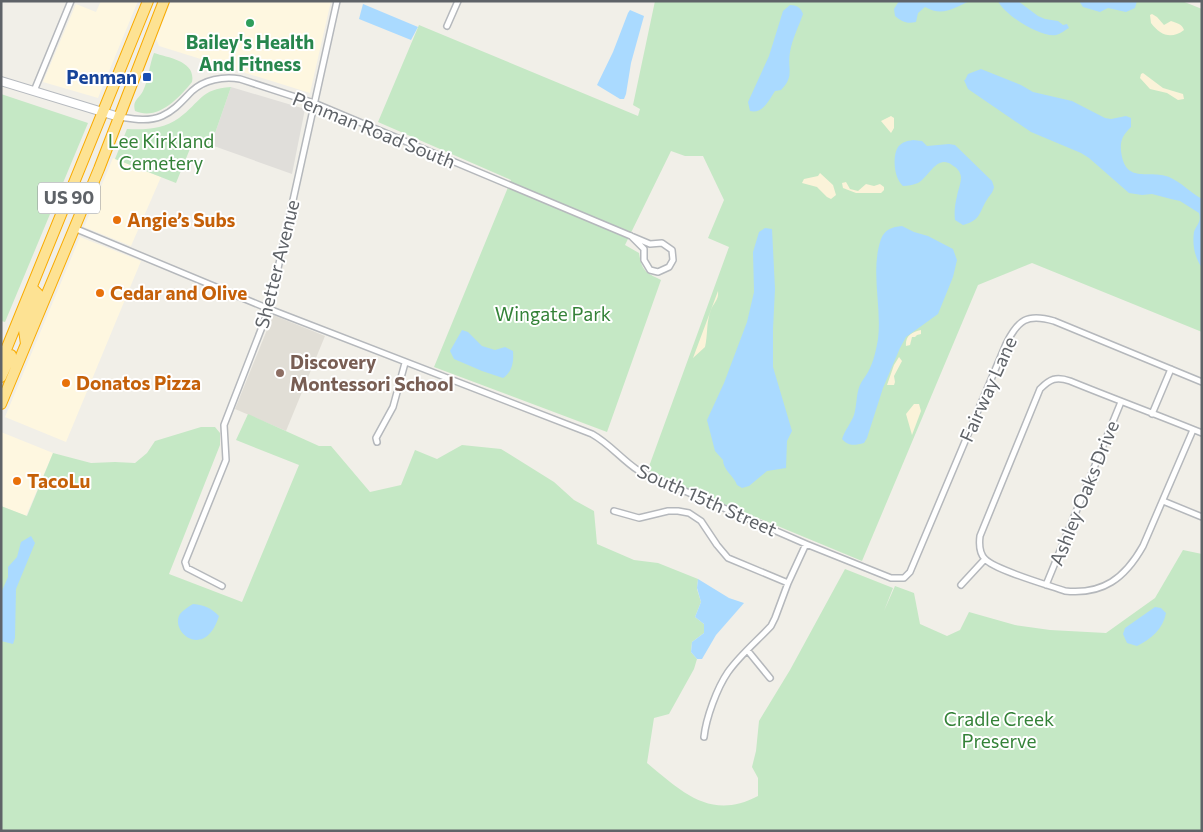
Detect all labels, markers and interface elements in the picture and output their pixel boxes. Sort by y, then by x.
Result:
marker: Bailey's Health And Fitness [244,17,256,29]
place label: Bailey's Health And Fitness [186,30,314,75]
place label: Penman [66,65,137,88]
marker: Penman [141,71,153,83]
street label: Penman Road South [290,86,459,173]
park label: Lee Kirkland Cemetery [108,129,214,174]
road number: US 90 [38,182,100,214]
street label: Shetter Avenue [249,197,304,331]
place label: Angie’s Subs [127,208,236,231]
marker: Angie’s Subs [111,214,123,226]
place label: Cedar and Olive [110,281,247,304]
marker: Cedar and Olive [94,287,106,299]
park label: Wingate Park [495,302,611,325]
street label: Fairway Lane [954,333,1021,445]
place label: Discovery Montessori School [290,350,454,395]
marker: Discovery Montessori School [274,367,286,379]
place label: Donatos Pizza [76,371,201,394]
marker: Donatos Pizza [60,377,72,389]
street label: Ashley Oaks Drive [1044,417,1123,569]
street label: South 15th Street [634,458,781,541]
place label: TacoLu [27,469,90,492]
marker: TacoLu [11,475,23,487]
park label: Cradle Creek Preserve [944,707,1054,752]

